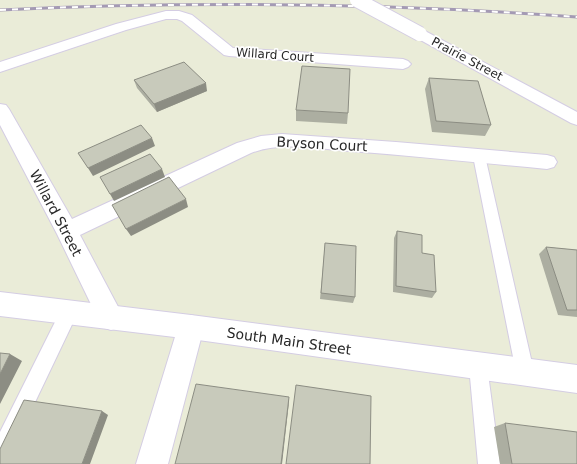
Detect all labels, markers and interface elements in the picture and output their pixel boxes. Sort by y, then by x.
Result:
street label: Prairie Street [429,34,505,84]
street label: Willard Court [236,45,315,65]
street label: Bryson Court [276,134,369,154]
street label: Willard Street [27,167,86,259]
street label: South Main Street [226,324,353,358]

